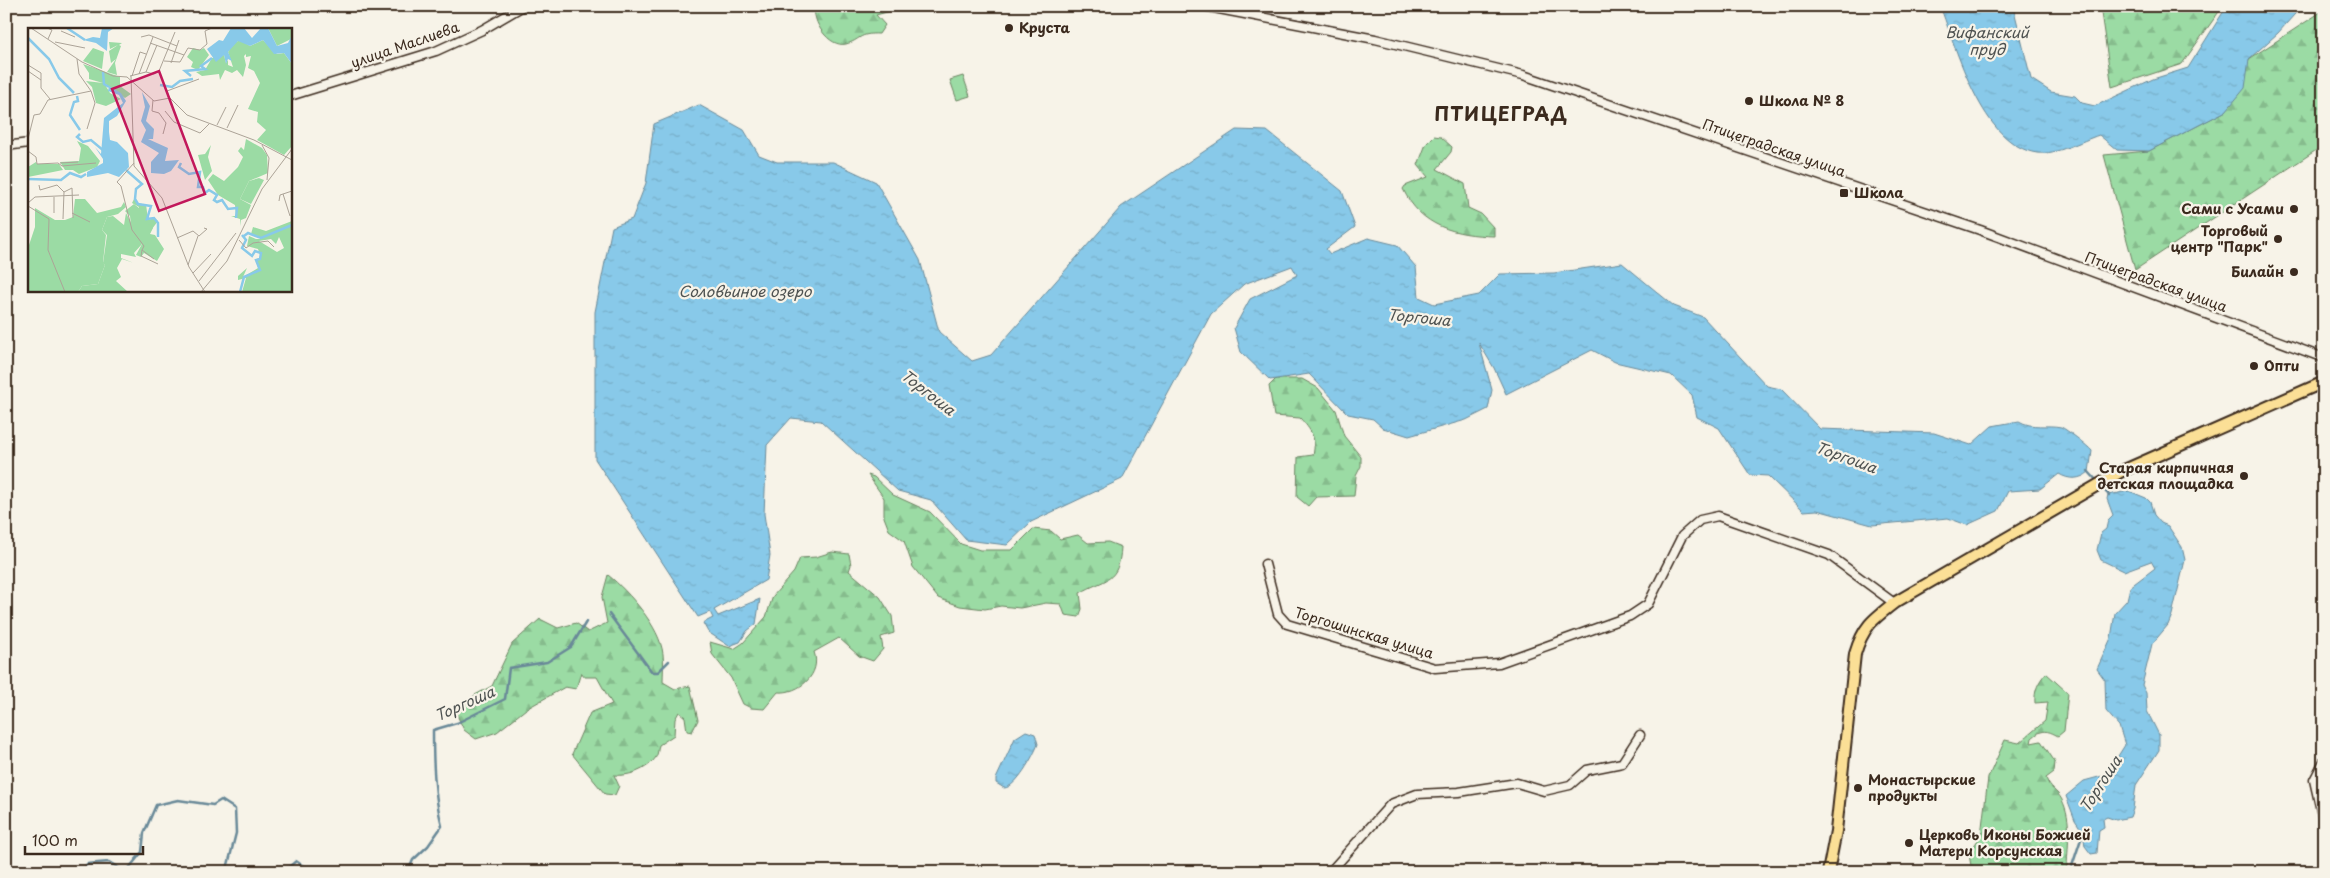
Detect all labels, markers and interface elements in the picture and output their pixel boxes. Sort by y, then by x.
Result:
street label: улица Маслиева [348,16,462,73]
place label: Круста [1019,17,1071,38]
water label: Вифанский пруд [1945,20,2031,60]
marker: Круста [1003,22,1015,34]
inset map [28,28,291,291]
place label: Школа № 8 [1759,90,1845,111]
marker: Школа № 8 [1743,95,1755,107]
district label: ПТИЦЕГРАД [1434,99,1568,127]
street label: Птицеградская улица [1700,113,1849,182]
place label: Школа [1854,182,1904,203]
marker: Школа [1838,187,1850,199]
place label: Сами с Усами [2181,198,2284,219]
marker: Сами с Усами [2288,203,2300,215]
place label: Торговый центр "Парк" [2170,220,2268,257]
marker: Торговый центр "Парк" [2272,233,2284,245]
street label: Птицеградская улица [2082,246,2230,317]
place label: Билайн [2231,261,2284,282]
marker: Билайн [2288,266,2300,278]
water label: Соловьиное озеро [679,279,813,302]
water label: Торгоша [1386,302,1453,331]
place label: Опти [2264,355,2300,376]
marker: Опти [2248,360,2260,372]
water label: Торгоша [897,363,962,421]
water label: Торгоша [1813,435,1881,479]
place label: Старая кирпичная детская площадка [2098,457,2235,494]
marker: Старая кирпичная детская площадка [2238,470,2250,482]
street label: Торгошинская улица [1292,601,1436,664]
water label: Торгоша [431,679,499,726]
water label: Торгоша [2073,750,2127,816]
place label: Монастырские продукты [1868,769,1976,806]
marker: Монастырские продукты [1852,782,1864,794]
scale bar [25,823,142,855]
place label: Церковь Иконы Божией Матери Корсунская [1919,824,2091,861]
text: 100 m [32,828,78,851]
marker: Церковь Иконы Божией Матери Корсунская [1903,837,1915,849]

